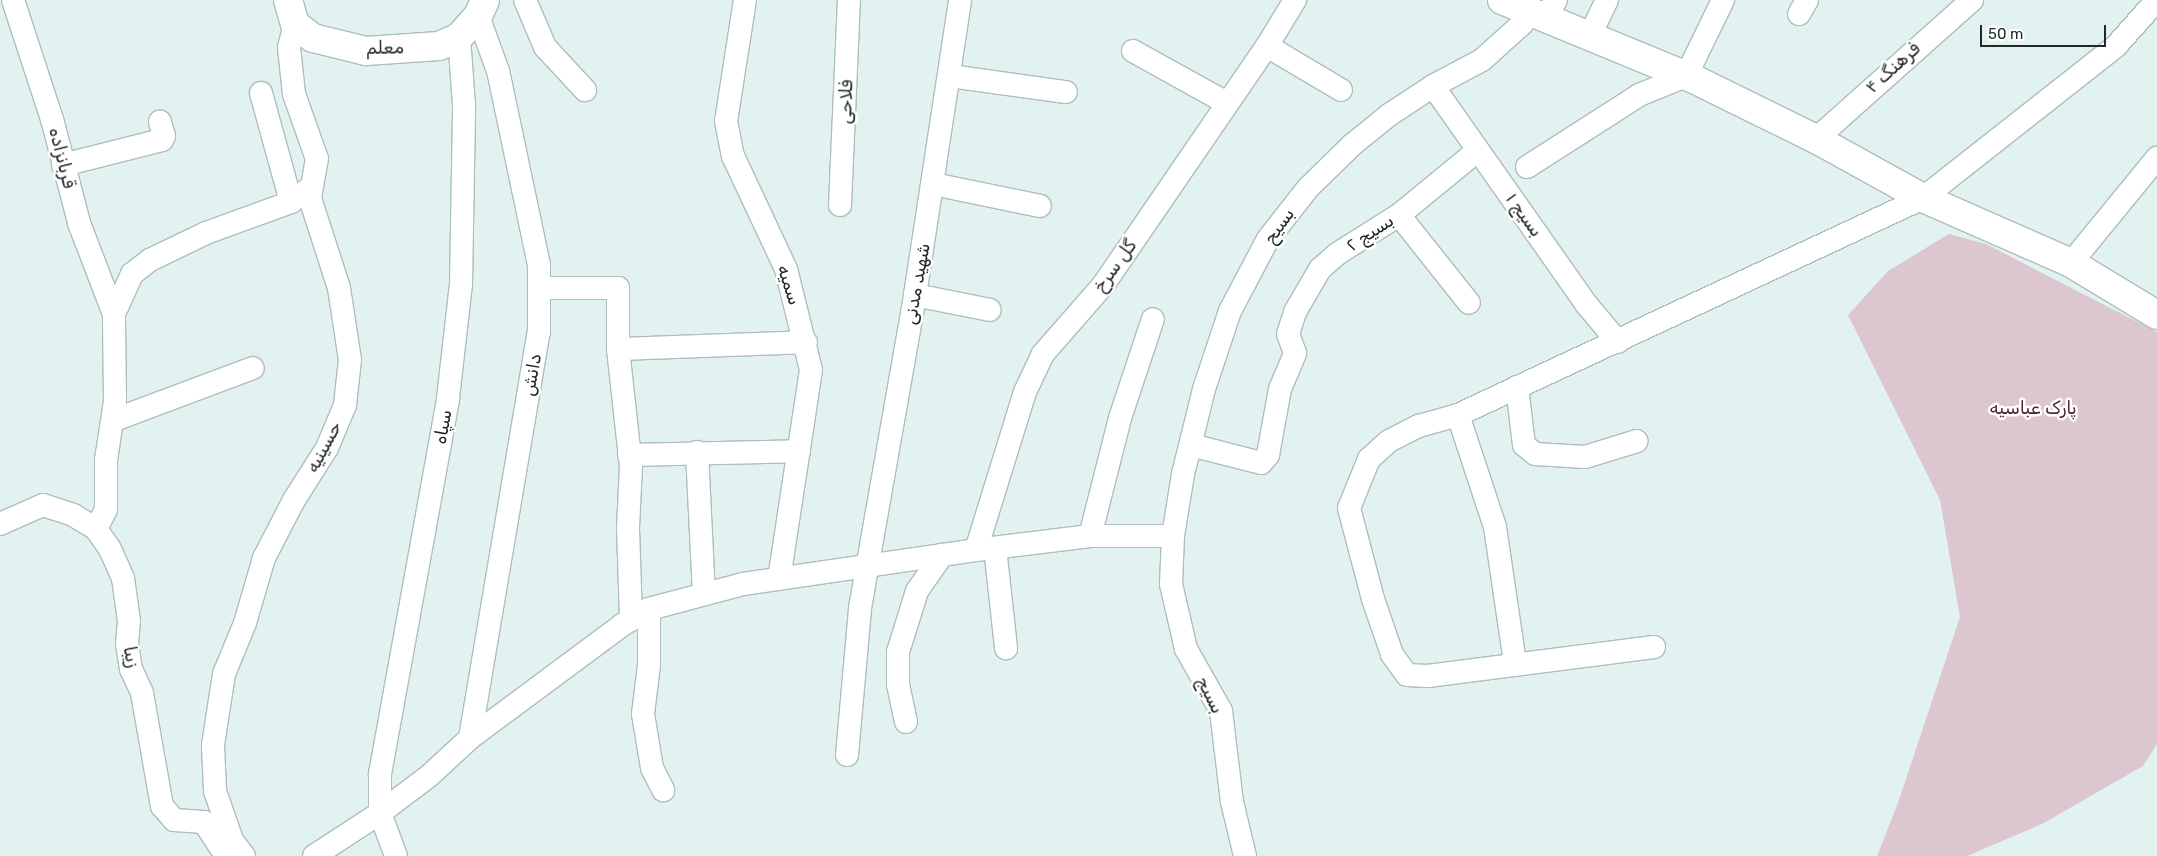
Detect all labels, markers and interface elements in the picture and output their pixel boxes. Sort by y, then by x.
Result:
scale bar [1982,15,2108,47]
text: 50 m [1988,25,2023,43]
street label: معلم [366,37,404,59]
street label: فرهنگ ۴ [1861,38,1925,98]
street label: فلاحی [834,79,858,125]
street label: قربانزاده [44,125,80,191]
street label: بسیج ۱ [1501,189,1547,241]
street label: بسیح [1259,204,1299,248]
street label: بسیج ۲ [1342,210,1398,256]
street label: گل سرخ [1089,236,1141,296]
street label: شهید مدنی [899,242,935,326]
street label: سمیه [772,262,806,308]
street label: دانش [518,352,546,398]
park label: پارک عباسیه [1990,397,2076,419]
street label: سپاه [429,408,457,446]
street label: حسینیه [302,418,346,476]
street label: زیبا [118,644,144,670]
street label: بسیج [1192,673,1228,717]

